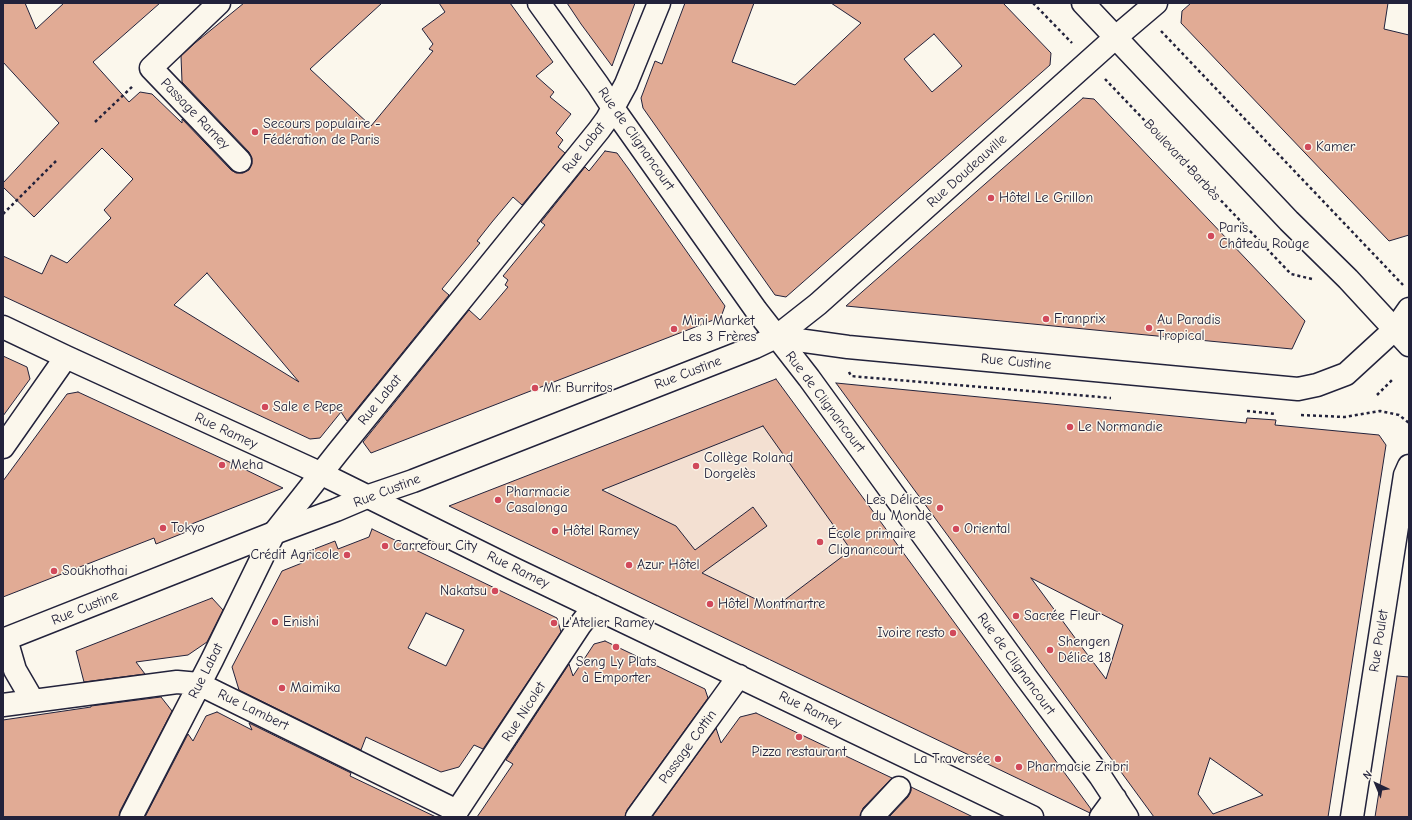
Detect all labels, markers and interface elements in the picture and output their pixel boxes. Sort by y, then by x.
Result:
street label: Passage Ramey [157,75,233,153]
street label: Rue de Clignancourt [594,84,678,194]
place label: Secours populaire - Fédération de Paris [263,116,381,148]
street label: Boulevard Barbès [1140,116,1224,204]
street label: Rue Labat [559,119,609,177]
marker: Secours populaire - Fédération de Paris [250,127,260,137]
street label: Rue Doudeauville [924,131,1010,211]
place label: Kamer [1316,139,1355,155]
marker: Kamer [1303,142,1313,152]
place label: Hôtel Le Grillon [999,190,1093,206]
marker: Hôtel Le Grillon [986,193,996,203]
place label: Paris Château Rouge [1219,220,1309,252]
marker: Paris Château Rouge [1206,231,1216,241]
place label: Franprix [1054,311,1105,327]
place label: Au Paradis Tropical [1157,312,1220,344]
place label: Mini Market Les 3 Frères [682,313,756,346]
marker: Franprix [1041,314,1051,324]
marker: Au Paradis Tropical [1144,323,1154,333]
marker: Mini Market Les 3 Frères [669,324,679,334]
street label: Rue de Clignancourt [782,348,868,456]
street label: Rue Custine [980,351,1052,373]
street label: Rue Custine [652,352,724,394]
street label: Rue Labat [355,371,405,429]
place label: Mr. Burritos [543,380,613,396]
marker: Mr. Burritos [530,383,540,393]
place label: Sale e Pepe [273,399,343,415]
marker: Sale e Pepe [260,402,270,412]
street label: Rue Ramey [192,409,260,453]
place label: Le Normandie [1078,419,1163,435]
marker: Le Normandie [1065,422,1075,432]
place label: Collège Roland Dorgelès [704,450,793,482]
place label: Meha [230,457,263,473]
marker: Meha [217,460,227,470]
marker: Collège Roland Dorgelès [691,461,701,471]
street label: Rue Custine [351,470,423,512]
place label: Pharmacie Casalonga [506,484,570,516]
place label: Les Délices du Monde [866,492,932,524]
marker: Pharmacie Casalonga [493,495,503,505]
marker: Les Délices du Monde [935,503,945,513]
place label: Tokyo [171,520,205,536]
place label: Oriental [964,521,1010,537]
marker: Tokyo [158,523,168,533]
place label: Hôtel Ramey [563,523,639,539]
marker: Oriental [951,524,961,534]
marker: Hôtel Ramey [550,526,560,536]
place label: École primaire Clignancourt [828,526,916,558]
marker: École primaire Clignancourt [815,537,825,547]
place label: Carrefour City [393,538,477,554]
marker: Carrefour City [380,541,390,551]
place label: Crédit Agricole [250,547,339,563]
street label: Rue Ramey [484,548,552,592]
marker: Crédit Agricole [342,550,352,560]
place label: Azur Hôtel [637,557,700,573]
marker: Azur Hôtel [624,560,634,570]
place label: Soukhothai [62,563,128,579]
marker: Soukhothai [49,566,59,576]
place label: Nakatsu [440,583,487,599]
marker: Nakatsu [490,586,500,596]
street label: Rue Custine [49,587,121,629]
place label: Hôtel Montmartre [718,596,825,612]
marker: Hôtel Montmartre [705,599,715,609]
place label: Sacrée Fleur [1024,608,1100,624]
street label: Rue Poulet [1366,609,1392,673]
street label: Rue de Clignancourt [973,610,1059,718]
marker: Sacrée Fleur [1011,611,1021,621]
place label: Enishi [283,614,319,630]
place label: L'Atelier Ramey [562,615,654,631]
marker: Enishi [270,617,280,627]
marker: L'Atelier Ramey [549,618,559,628]
place label: Ivoire resto [877,625,945,641]
marker: Ivoire resto [948,628,958,638]
place label: Shengen Délice 18 [1058,634,1111,666]
street label: Rue Labat [185,641,227,701]
marker: Seng Ly Plats à Emporter [611,642,621,652]
marker: Shengen Délice 18 [1045,645,1055,655]
place label: Seng Ly Plats à Emporter [576,654,656,686]
street label: Rue Nicolet [498,679,550,745]
place label: Maimika [290,680,341,696]
marker: Maimika [277,683,287,693]
street label: Rue Lambert [215,686,291,734]
street label: Rue Ramey [776,688,844,732]
street label: Passage Cottin [656,707,720,787]
marker: Pizza restaurant [794,732,804,742]
place label: Pizza restaurant [751,744,847,760]
place label: La Traversée [914,751,990,767]
marker: La Traversée [993,754,1003,764]
place label: Pharmacie Zribri [1027,759,1129,775]
marker: Pharmacie Zribri [1014,762,1024,772]
north arrow [1356,764,1396,804]
text: N [1360,768,1374,782]

